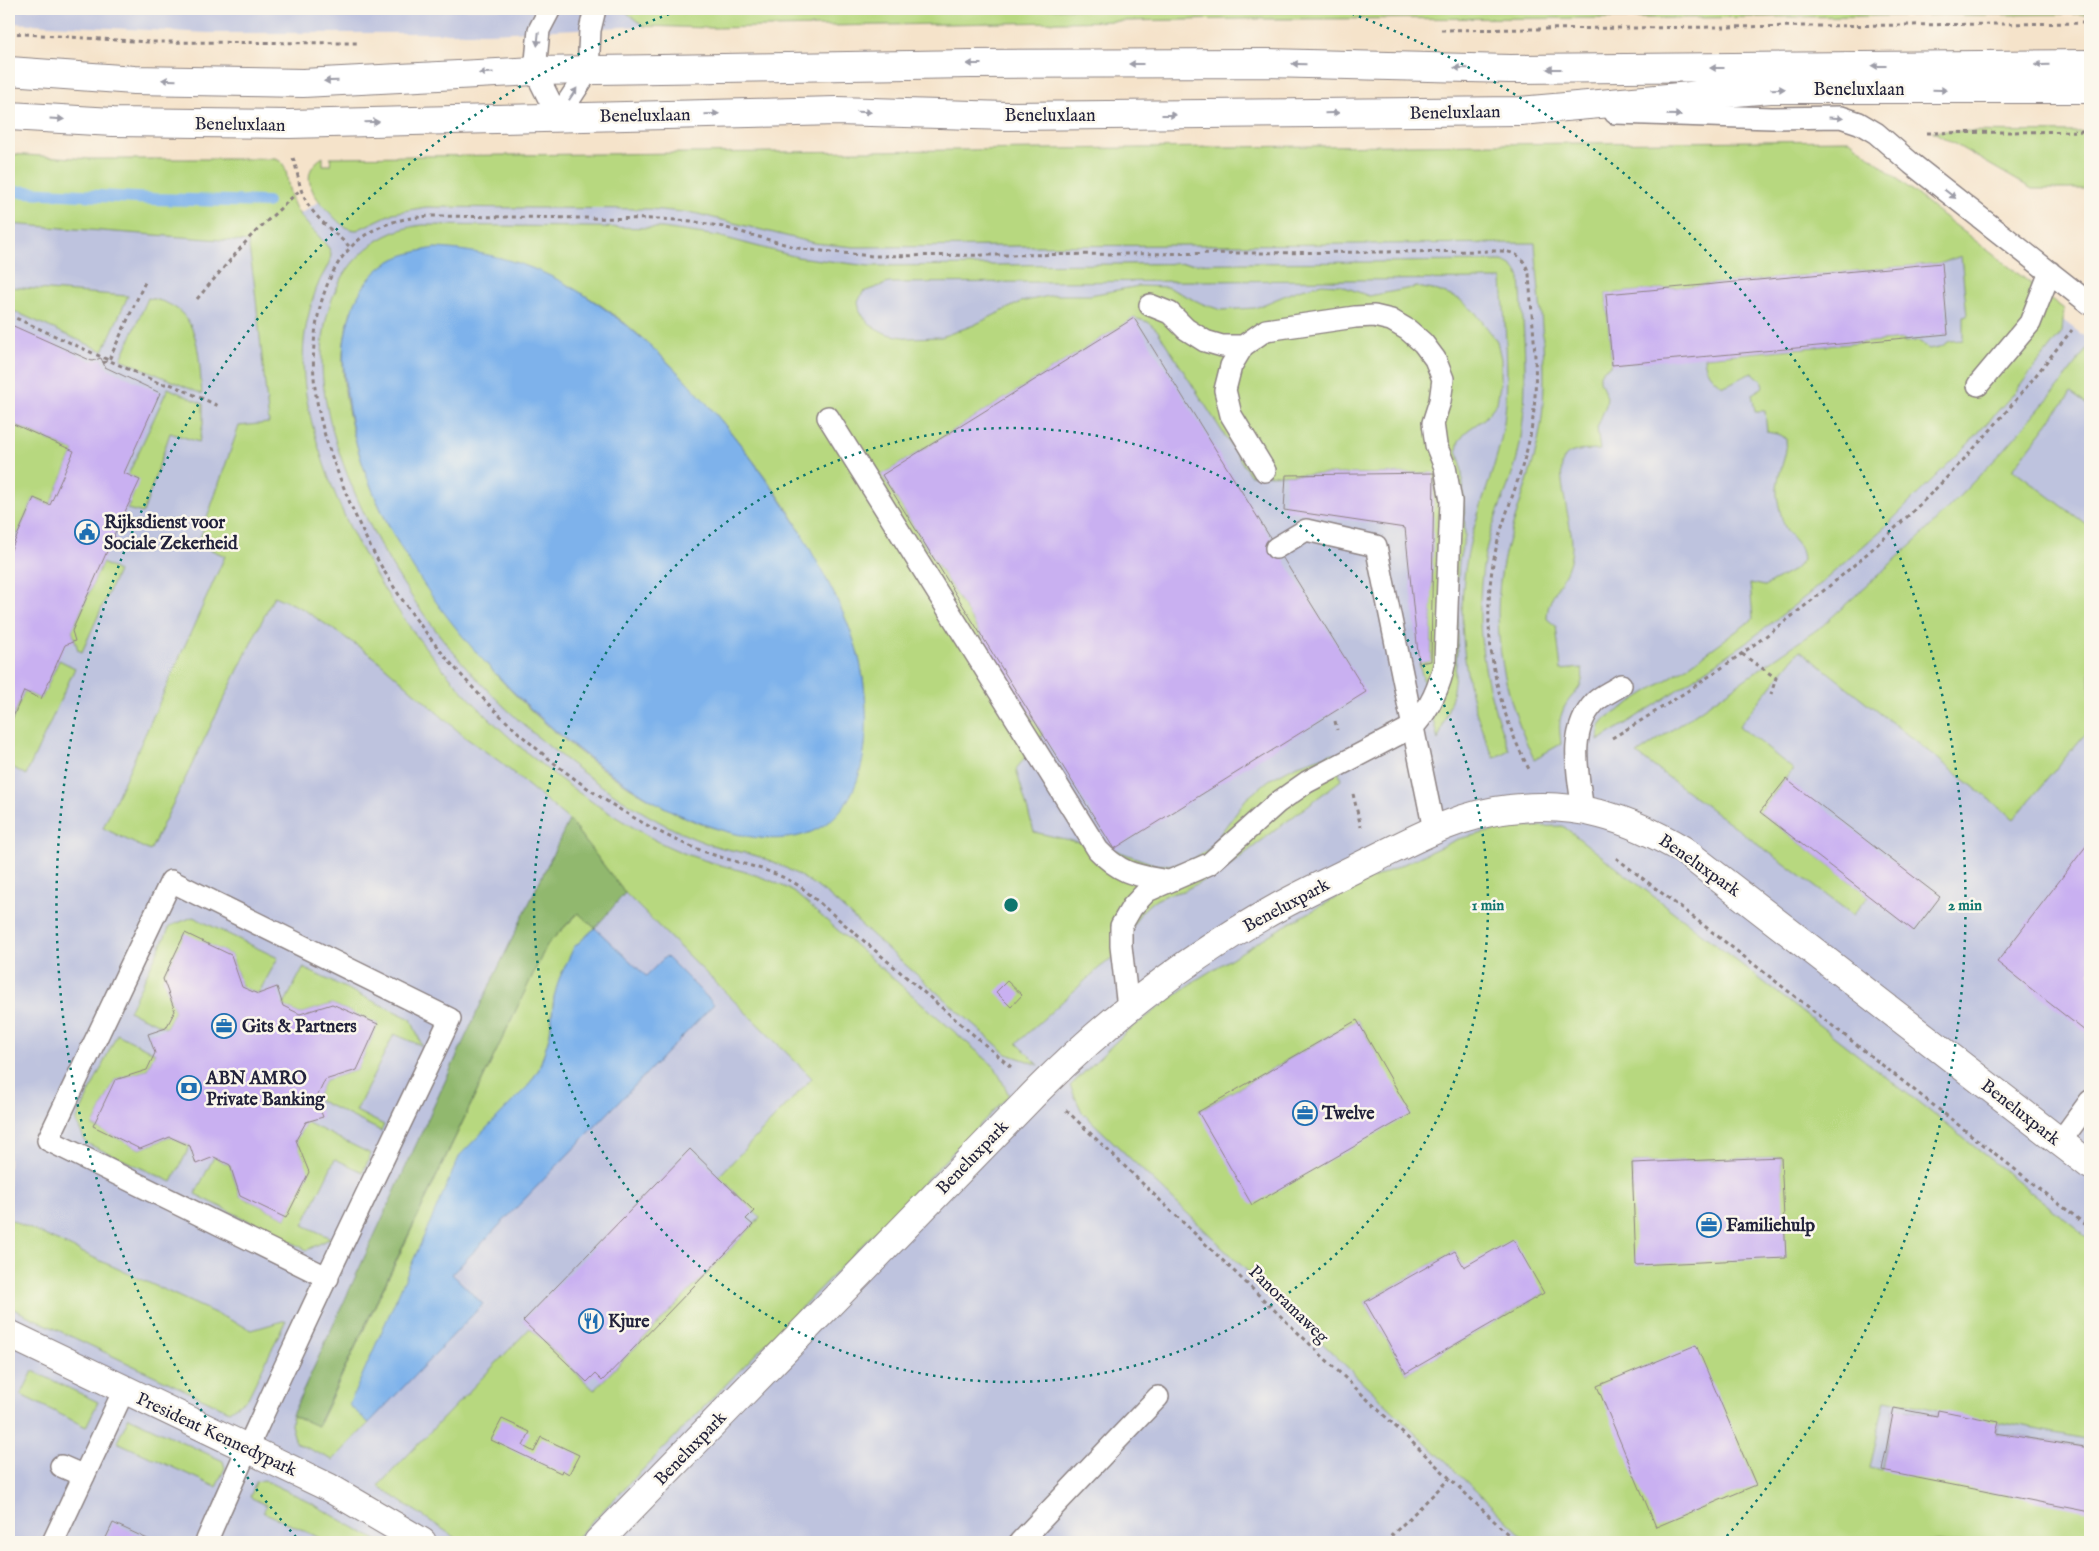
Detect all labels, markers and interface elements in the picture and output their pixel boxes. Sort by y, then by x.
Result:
one-way arrow [534,31,542,47]
one-way arrow [966,60,982,68]
one-way arrow [1128,60,1144,68]
one-way arrow [1291,60,1307,68]
one-way arrow [2033,61,2049,69]
one-way arrow [1871,63,1887,71]
one-way arrow [1453,64,1469,72]
one-way arrow [1708,64,1724,72]
one-way arrow [1546,65,1562,73]
one-way arrow [478,70,494,78]
one-way arrow [161,76,177,84]
one-way arrow [323,78,339,86]
street label: Beneluxlaan [1813,79,1905,102]
one-way arrow [1770,85,1786,93]
one-way arrow [1933,86,1949,94]
one-way arrow [568,87,578,101]
street label: Beneluxlaan [1409,101,1501,126]
street label: Beneluxlaan [599,104,691,129]
street label: Beneluxlaan [1004,105,1096,128]
one-way arrow [856,108,872,116]
one-way arrow [1324,109,1340,117]
one-way arrow [704,110,720,118]
one-way arrow [1162,111,1178,119]
one-way arrow [1666,111,1682,119]
street label: Beneluxlaan [194,113,286,138]
one-way arrow [1828,114,1844,122]
one-way arrow [50,116,66,124]
one-way arrow [365,118,381,126]
one-way arrow [1943,189,1956,200]
place label: Rijksdienst voor Sociale Zekerheid [104,512,238,556]
public building icon: Rijksdienst voor Sociale Zekerheid [74,519,100,545]
street label: Beneluxpark [1654,830,1745,903]
street label: Beneluxpark [1240,874,1334,939]
centre of rings [1002,896,1020,914]
text: 1 min [1472,896,1504,915]
text: 2 min [1948,896,1982,915]
office icon: Gits & Partners [211,1013,237,1039]
place label: Gits & Partners [242,1016,357,1039]
place label: ABN AMRO Private Banking [205,1068,326,1112]
bank icon: ABN AMRO Private Banking [176,1075,202,1101]
street label: Beneluxpark [1976,1075,2065,1152]
office icon: Twelve [1292,1100,1318,1126]
place label: Twelve [1321,1103,1375,1126]
street label: Beneluxpark [932,1116,1014,1200]
office icon: Familiehulp [1696,1212,1722,1238]
place label: Familiehulp [1726,1215,1815,1238]
street label: Panoramaweg [1243,1261,1333,1349]
restaurant icon: Kjure [578,1308,604,1334]
place label: Kjure [608,1311,650,1334]
street label: President Kennedypark [132,1388,301,1483]
street label: Beneluxpark [650,1407,732,1491]

